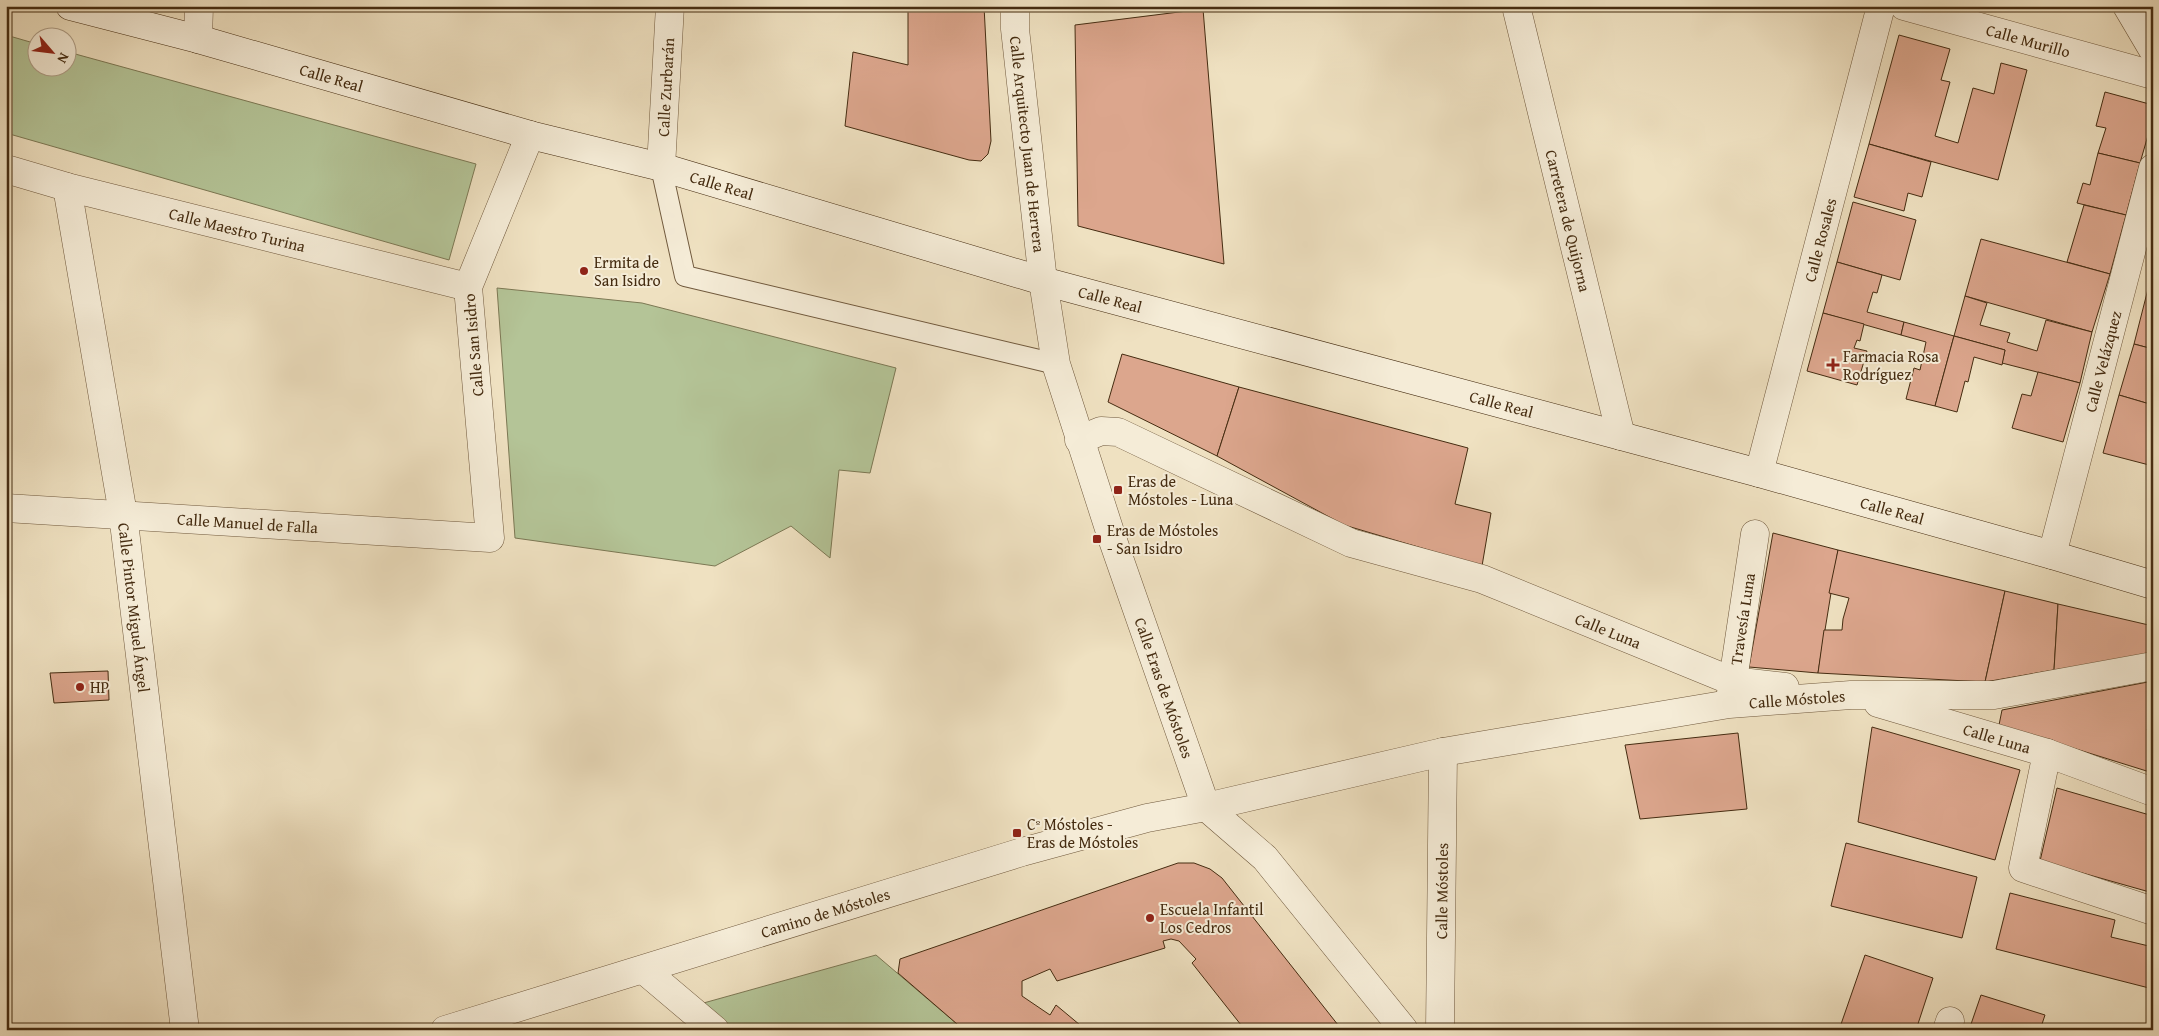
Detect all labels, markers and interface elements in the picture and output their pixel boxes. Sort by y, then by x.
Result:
street label: Calle Murillo [1983,17,2073,64]
north arrow [28,28,78,78]
street label: Calle Arquitecto Juan de Herrera [1004,35,1052,254]
street label: Calle Zurbarán [651,37,680,137]
text: N [52,49,75,67]
street label: Calle Real [297,57,366,98]
street label: Carretera de Quijorna [1540,147,1597,295]
street label: Calle Real [687,164,757,206]
street label: Calle Rosales [1797,195,1842,284]
street label: Calle Maestro Turina [166,201,308,258]
place label: Ermita de San Isidro [594,250,661,292]
marker: Ermita de San Isidro [578,265,590,277]
street label: Calle Real [1076,279,1145,319]
street label: Calle San Isidro [457,293,489,397]
street label: Calle Velázquez [2078,308,2127,415]
place label: Farmacia Rosa Rodríguez [1843,344,1939,386]
marker: Farmacia Rosa Rodríguez [1827,359,1839,371]
street label: Calle Real [1467,384,1537,424]
place label: Eras de Móstoles - Luna [1128,469,1234,511]
marker: Eras de Móstoles - Luna [1112,484,1124,496]
street label: Calle Real [1858,490,1927,531]
street label: Calle Manuel de Falla [176,507,319,539]
place label: Eras de Móstoles - San Isidro [1107,518,1218,560]
street label: Calle Pintor Miguel Ángel [112,521,156,694]
marker: Eras de Móstoles - San Isidro [1091,533,1103,545]
street label: Travesía Luna [1723,571,1761,667]
street label: Calle Luna [1572,606,1645,655]
street label: Calle Eras de Móstoles [1129,614,1200,761]
place label: HP [90,675,109,699]
marker: HP [74,681,86,693]
street label: Calle Móstoles [1748,683,1846,714]
street label: Calle Luna [1960,717,2034,760]
place label: Cº Móstoles - Eras de Móstoles [1027,812,1138,854]
marker: Cº Móstoles - Eras de Móstoles [1011,827,1023,839]
street label: Calle Móstoles [1429,843,1454,939]
street label: Camino de Móstoles [758,881,893,944]
place label: Escuela Infantil Los Cedros [1160,897,1264,939]
marker: Escuela Infantil Los Cedros [1144,912,1156,924]

